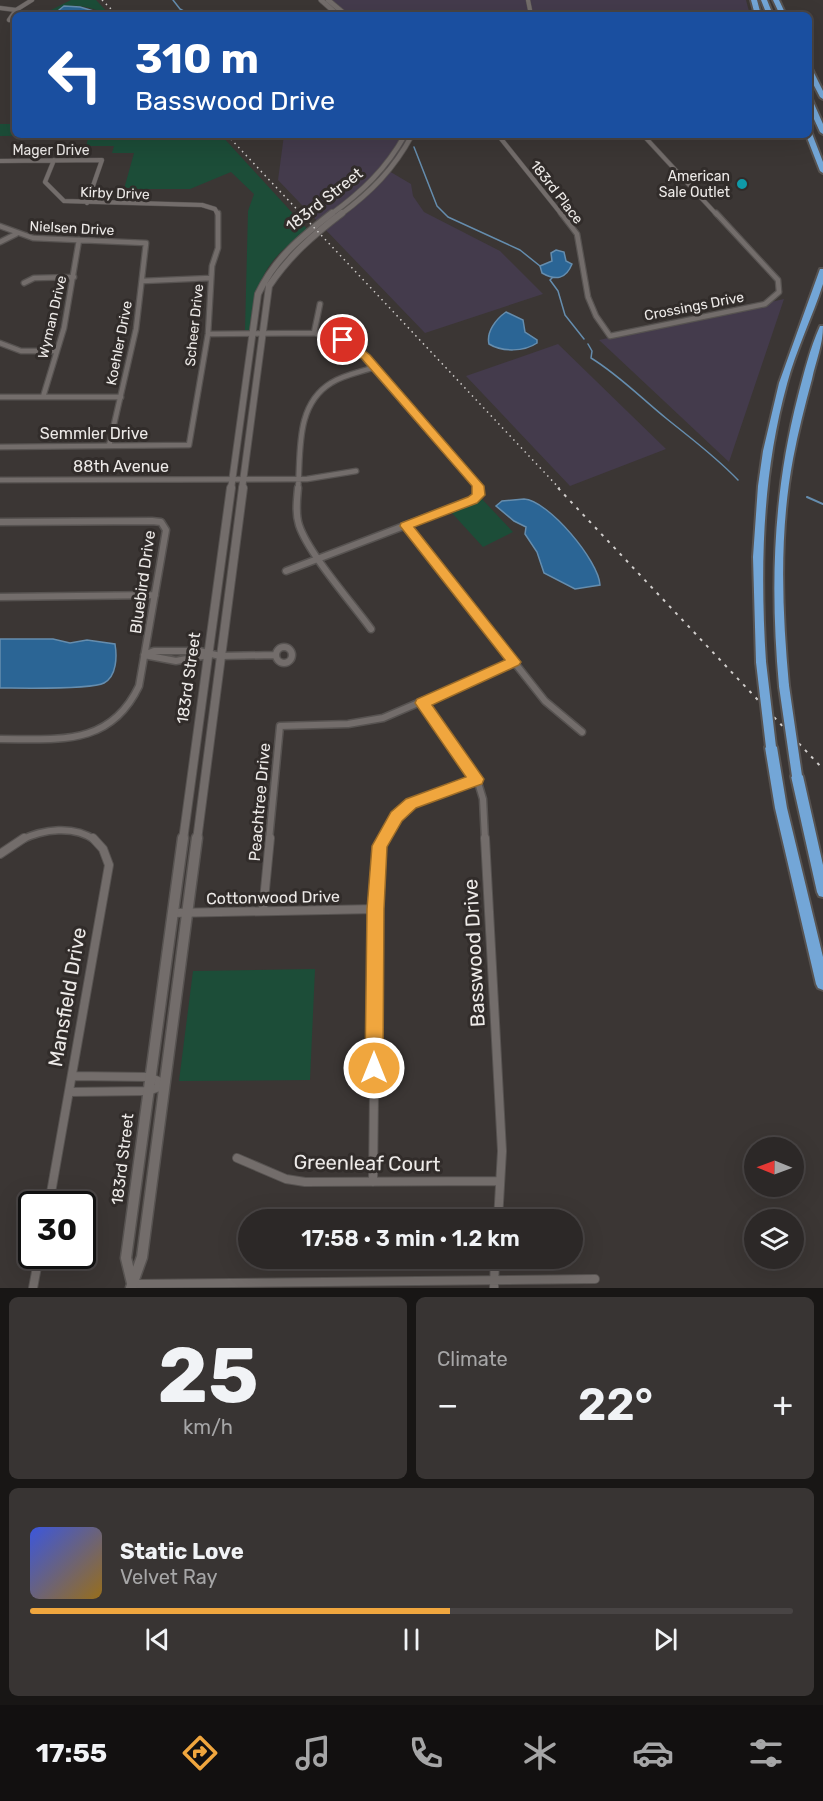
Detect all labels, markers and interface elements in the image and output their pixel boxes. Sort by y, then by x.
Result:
text: 310 m [135,34,259,84]
icon: left [36,36,114,114]
text: Basswood Drive [135,85,335,117]
street label: Mager Drive [12,142,90,159]
street label: 183rd Place [527,157,587,228]
street label: 183rd Street [282,164,367,235]
place label: American Sale Outlet [659,168,731,201]
marker: American Sale Outlet [735,177,749,191]
street label: Kirby Drive [80,184,150,203]
street label: Nielsen Drive [29,218,115,239]
street label: Wyman Drive [35,274,70,360]
street label: Scheer Drive [182,283,207,367]
street label: Crossings Drive [643,288,746,325]
street label: Koehler Drive [103,299,136,387]
pin [317,314,368,365]
icon: arrive [326,323,359,356]
street label: Semmler Drive [40,424,148,443]
street label: 88th Avenue [73,457,169,476]
street label: Bluebird Drive [126,529,159,635]
street label: 183rd Street [173,631,204,725]
street label: Peachtree Drive [245,742,274,862]
street label: Basswood Drive [458,878,490,1028]
street label: Cottonwood Drive [206,887,340,908]
street label: Mansfield Drive [43,925,91,1069]
position arrow [342,1036,406,1100]
street label: 183rd Street [107,1112,138,1206]
north arrow [744,1137,804,1197]
map controls [744,1137,804,1269]
street label: Greenleaf Court [293,1150,441,1176]
speed limit sign: 30 [18,1191,96,1269]
button: layers [744,1209,804,1269]
text: 17:58 · 3 min · 1.2 km [301,1225,520,1252]
text: 25 [157,1329,259,1422]
text: Climate [437,1347,508,1371]
text: 22° [578,1378,653,1431]
text: − [437,1385,458,1424]
text: + [772,1385,793,1424]
text: km/h [183,1415,233,1439]
text: Static Love [120,1538,244,1565]
text: Velvet Ray [120,1565,218,1589]
icon: previous [141,1623,174,1656]
icon: pause [395,1623,428,1656]
icon: next [649,1623,682,1656]
icon: directions [179,1732,221,1774]
icon: music [292,1732,334,1774]
icon: phone [405,1732,447,1774]
icon: climate [519,1732,561,1774]
icon: car [632,1732,674,1774]
icon: filters [745,1732,787,1774]
text: 17:55 [36,1737,107,1769]

